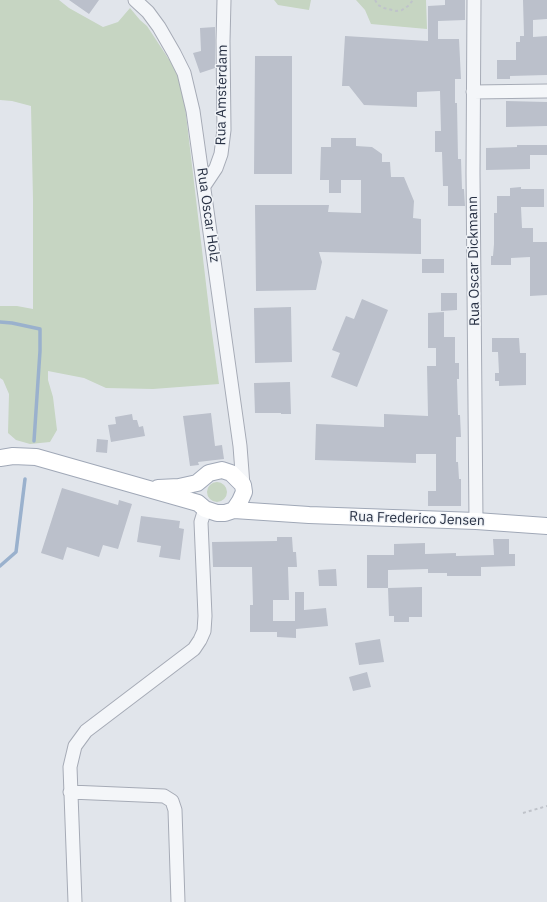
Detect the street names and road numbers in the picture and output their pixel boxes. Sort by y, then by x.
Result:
street label: Rua Amsterdam [213,44,231,146]
street label: Rua Oscar Holz [193,167,223,263]
street label: Rua Oscar Dickmann [464,196,484,326]
street label: Rua Frederico Jensen [349,508,485,530]

